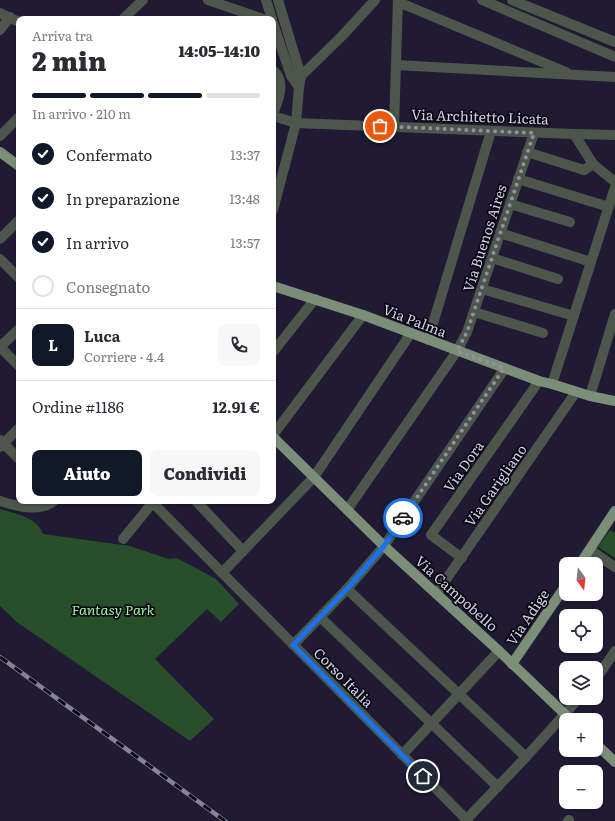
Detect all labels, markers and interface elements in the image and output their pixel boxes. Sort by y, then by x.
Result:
text: Arriva tra [32,26,93,45]
text: 14:05–14:10 [178,39,260,62]
text: 2 min [32,40,107,79]
text: In arrivo · 210 m [32,104,131,123]
street label: Via Architetto Licata [411,104,550,128]
pin [363,109,397,143]
icon: bag [369,115,391,137]
icon: check [32,143,54,165]
text: Confermato [66,143,152,166]
text: 13:37 [230,145,260,164]
street label: Via Buenos Aires [457,182,511,294]
icon: check [32,187,54,209]
text: In preparazione [66,187,180,210]
text: 13:48 [229,189,260,208]
icon: check [32,231,54,253]
text: In arrivo [66,231,129,254]
text: 13:57 [230,233,260,252]
text: Consegnato [66,275,150,298]
street label: Via Palma [380,299,450,341]
text: Luca [84,324,120,347]
button: phone [218,324,260,366]
text: L [48,333,58,356]
text: Corriere · 4.4 [84,347,164,366]
text: Ordine #1186 [32,395,124,418]
text: 12.91 € [213,395,260,418]
street label: Via Dora [438,436,488,496]
street label: Via Garigliano [459,440,531,530]
button: Aiuto [32,450,142,496]
button: Condividi [150,450,260,496]
courier [383,498,423,538]
icon: car [392,507,414,529]
street label: Via Campobello [411,550,503,636]
north arrow [559,557,603,601]
map controls [559,557,603,809]
street label: Via Adige [501,585,553,649]
park label: Fantasy Park [72,599,155,619]
button: locate [559,609,603,653]
street label: Corso Italia [310,643,379,712]
button: layers [559,661,603,705]
button: + [559,713,603,757]
pin [406,759,440,793]
icon: home [412,765,434,787]
button: − [559,765,603,809]

